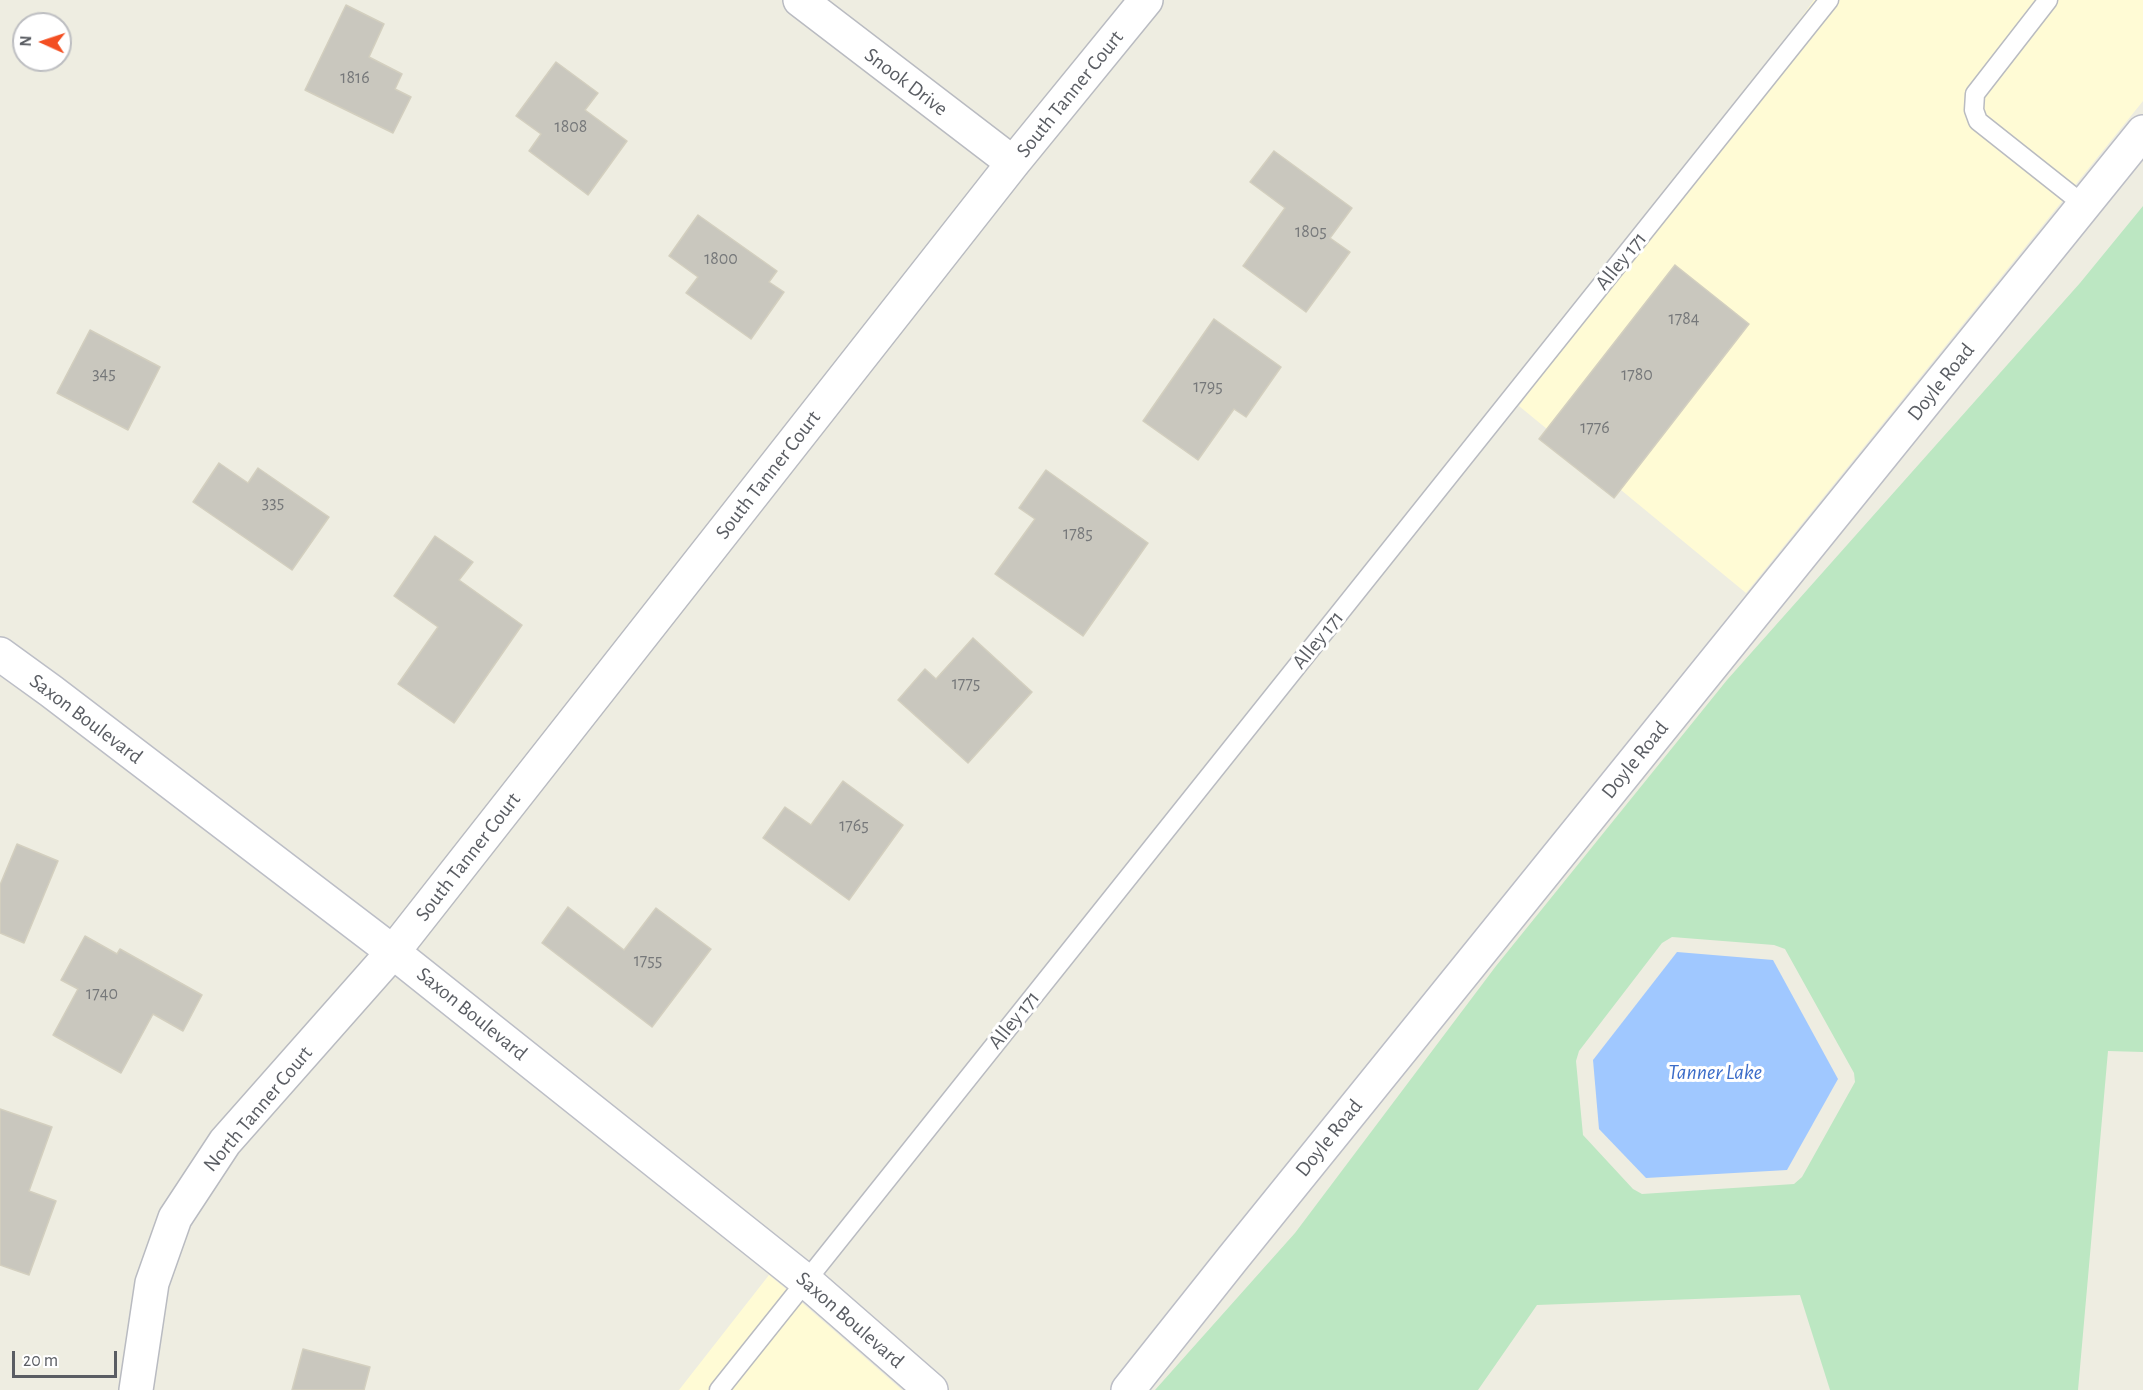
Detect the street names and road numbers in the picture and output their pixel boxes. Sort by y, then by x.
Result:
street label: South Tanner Court [1011,25,1129,163]
street label: Snook Drive [859,42,953,122]
street label: Alley 171 [1590,227,1652,295]
street label: Doyle Road [1902,338,1980,426]
street label: South Tanner Court [710,406,826,544]
street label: Alley 171 [1287,606,1349,674]
street label: Saxon Boulevard [24,668,148,770]
street label: Doyle Road [1596,716,1674,804]
street label: South Tanner Court [410,788,526,926]
street label: Saxon Boulevard [412,962,532,1066]
street label: Alley 171 [983,986,1045,1054]
street label: North Tanner Court [198,1041,318,1177]
street label: Doyle Road [1290,1094,1368,1182]
street label: Saxon Boulevard [791,1266,909,1374]

